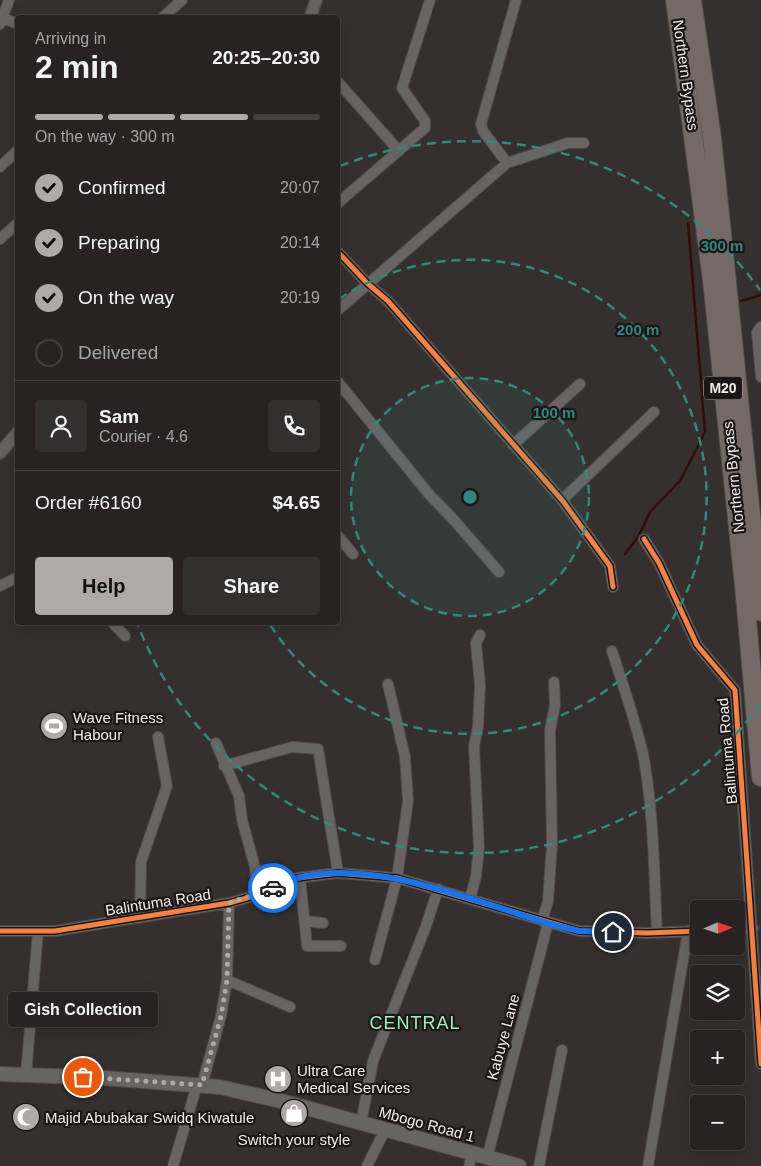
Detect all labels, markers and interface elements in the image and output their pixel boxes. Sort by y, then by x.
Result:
street label: Northern Bypass [670,19,702,131]
text: Arriving in [35,30,106,47]
text: 20:25–20:30 [212,47,320,68]
text: 2 min [35,49,119,85]
text: On the way · 300 m [35,128,175,145]
icon: check [35,174,63,202]
text: Confirmed [78,177,166,198]
text: 20:07 [280,179,320,196]
icon: check [35,229,63,257]
text: Preparing [78,232,160,253]
text: 20:14 [280,234,320,251]
text: 300 m [701,237,743,254]
icon: check [35,284,63,312]
text: On the way [78,287,174,308]
text: 20:19 [280,289,320,306]
text: 200 m [617,321,659,338]
text: Delivered [78,342,158,363]
road number: M20 [704,376,742,399]
button: person [35,400,87,452]
button: phone [268,400,320,452]
text: 100 m [533,404,575,421]
text: Sam [99,406,139,427]
street label: Northern Bypass [719,421,747,533]
text: Courier · 4.6 [99,428,188,445]
centre of rings [461,488,479,506]
text: Order #6160 [35,492,142,513]
text: $4.65 [272,492,320,513]
button: Help [35,557,173,615]
button: Share [183,557,320,615]
street label: Balintuma Road [714,697,740,805]
place label: Wave Fitness Habour [73,709,163,743]
sports icon: Wave Fitness Habour [39,711,69,741]
courier [248,863,298,913]
icon: car [259,874,287,902]
street label: Balintuma Road [104,885,212,919]
north arrow [690,900,745,955]
map controls [690,900,745,1150]
pin [592,911,634,953]
icon: home [599,918,627,946]
button: layers [690,965,745,1020]
callout: Gish Collection [8,992,158,1027]
street label: Kabuye Lane [483,992,523,1082]
text: Gish Collection [24,1001,142,1018]
district label: CENTRAL [369,1013,461,1033]
button: + [690,1030,745,1085]
pin [62,1056,104,1098]
place label: Ultra Care Medical Services [297,1062,410,1096]
icon: bag [69,1063,97,1091]
hospital icon: Ultra Care Medical Services [263,1064,293,1094]
button: − [690,1095,745,1150]
shop icon: Switch your style [279,1098,309,1128]
mosque icon: Majid Abubakar Swidq Kiwatule [11,1102,41,1132]
street label: Mbogo Road 1 [377,1103,477,1145]
place label: Majid Abubakar Swidq Kiwatule [45,1109,254,1126]
place label: Switch your style [238,1131,350,1148]

